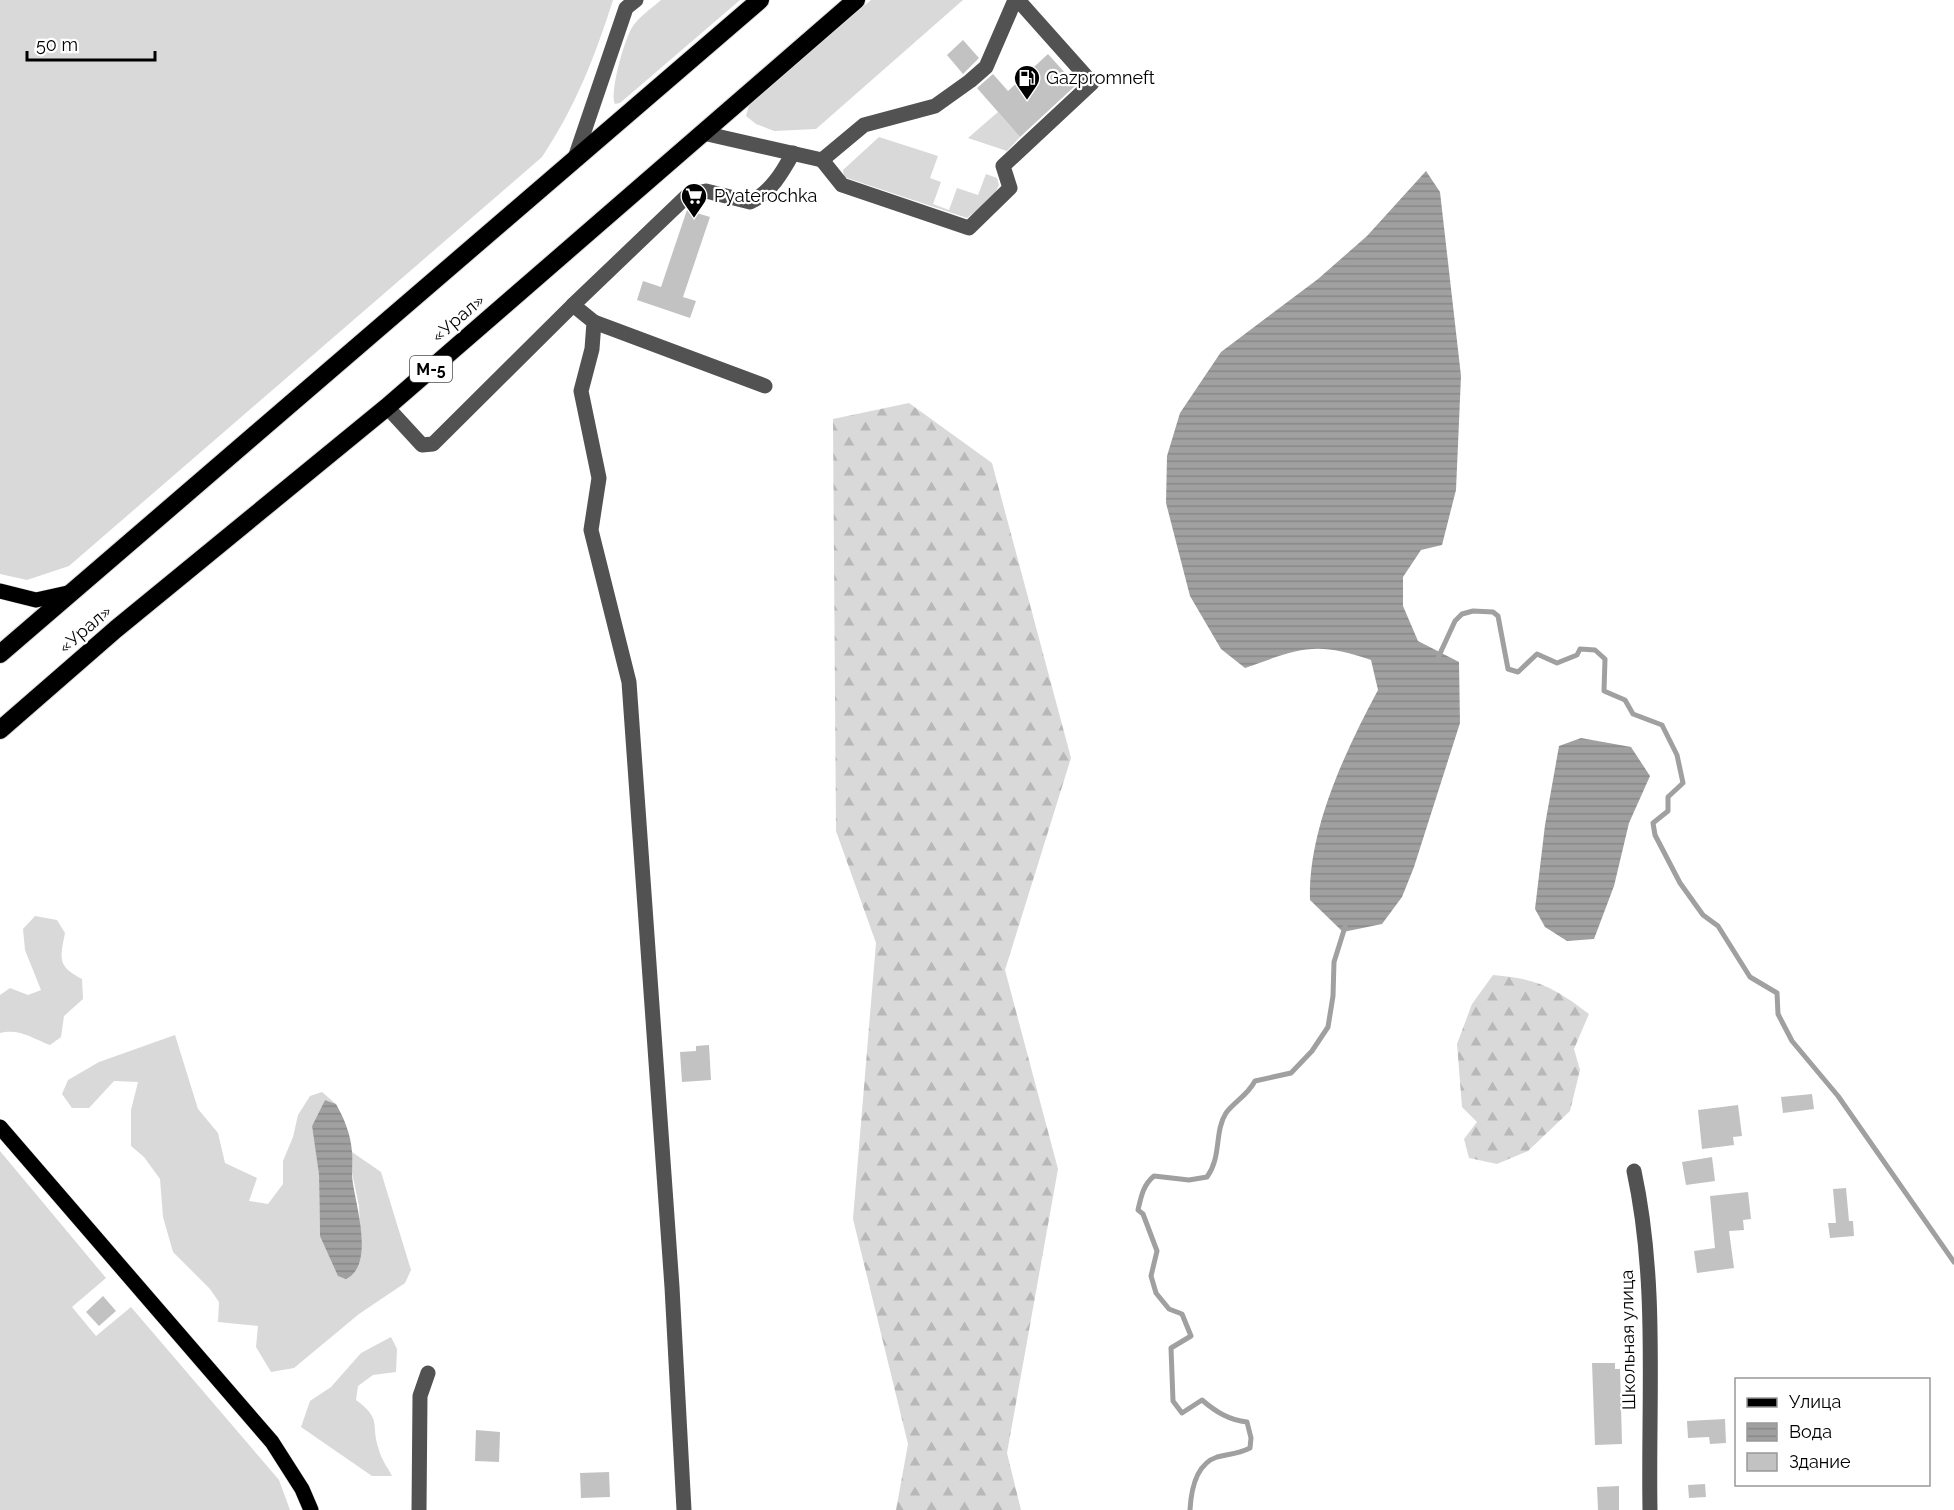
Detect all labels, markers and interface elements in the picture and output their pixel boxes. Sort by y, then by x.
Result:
scale bar [27,24,154,62]
text: 50 m [36,34,78,55]
fuel station icon: Gazpromneft [1012,63,1042,101]
place label: Gazpromneft [1046,67,1155,88]
supermarket icon: Pyaterochka [679,181,709,219]
place label: Pyaterochka [714,185,817,206]
street label: «Урал» [427,289,488,346]
road number: М-5 [410,356,452,382]
street label: «Урал» [54,600,115,657]
street label: Школьная улица [1616,1270,1639,1410]
legend [1735,1378,1930,1486]
text: Улица [1789,1391,1841,1412]
text: Вода [1789,1421,1832,1442]
text: Здание [1789,1451,1851,1472]

